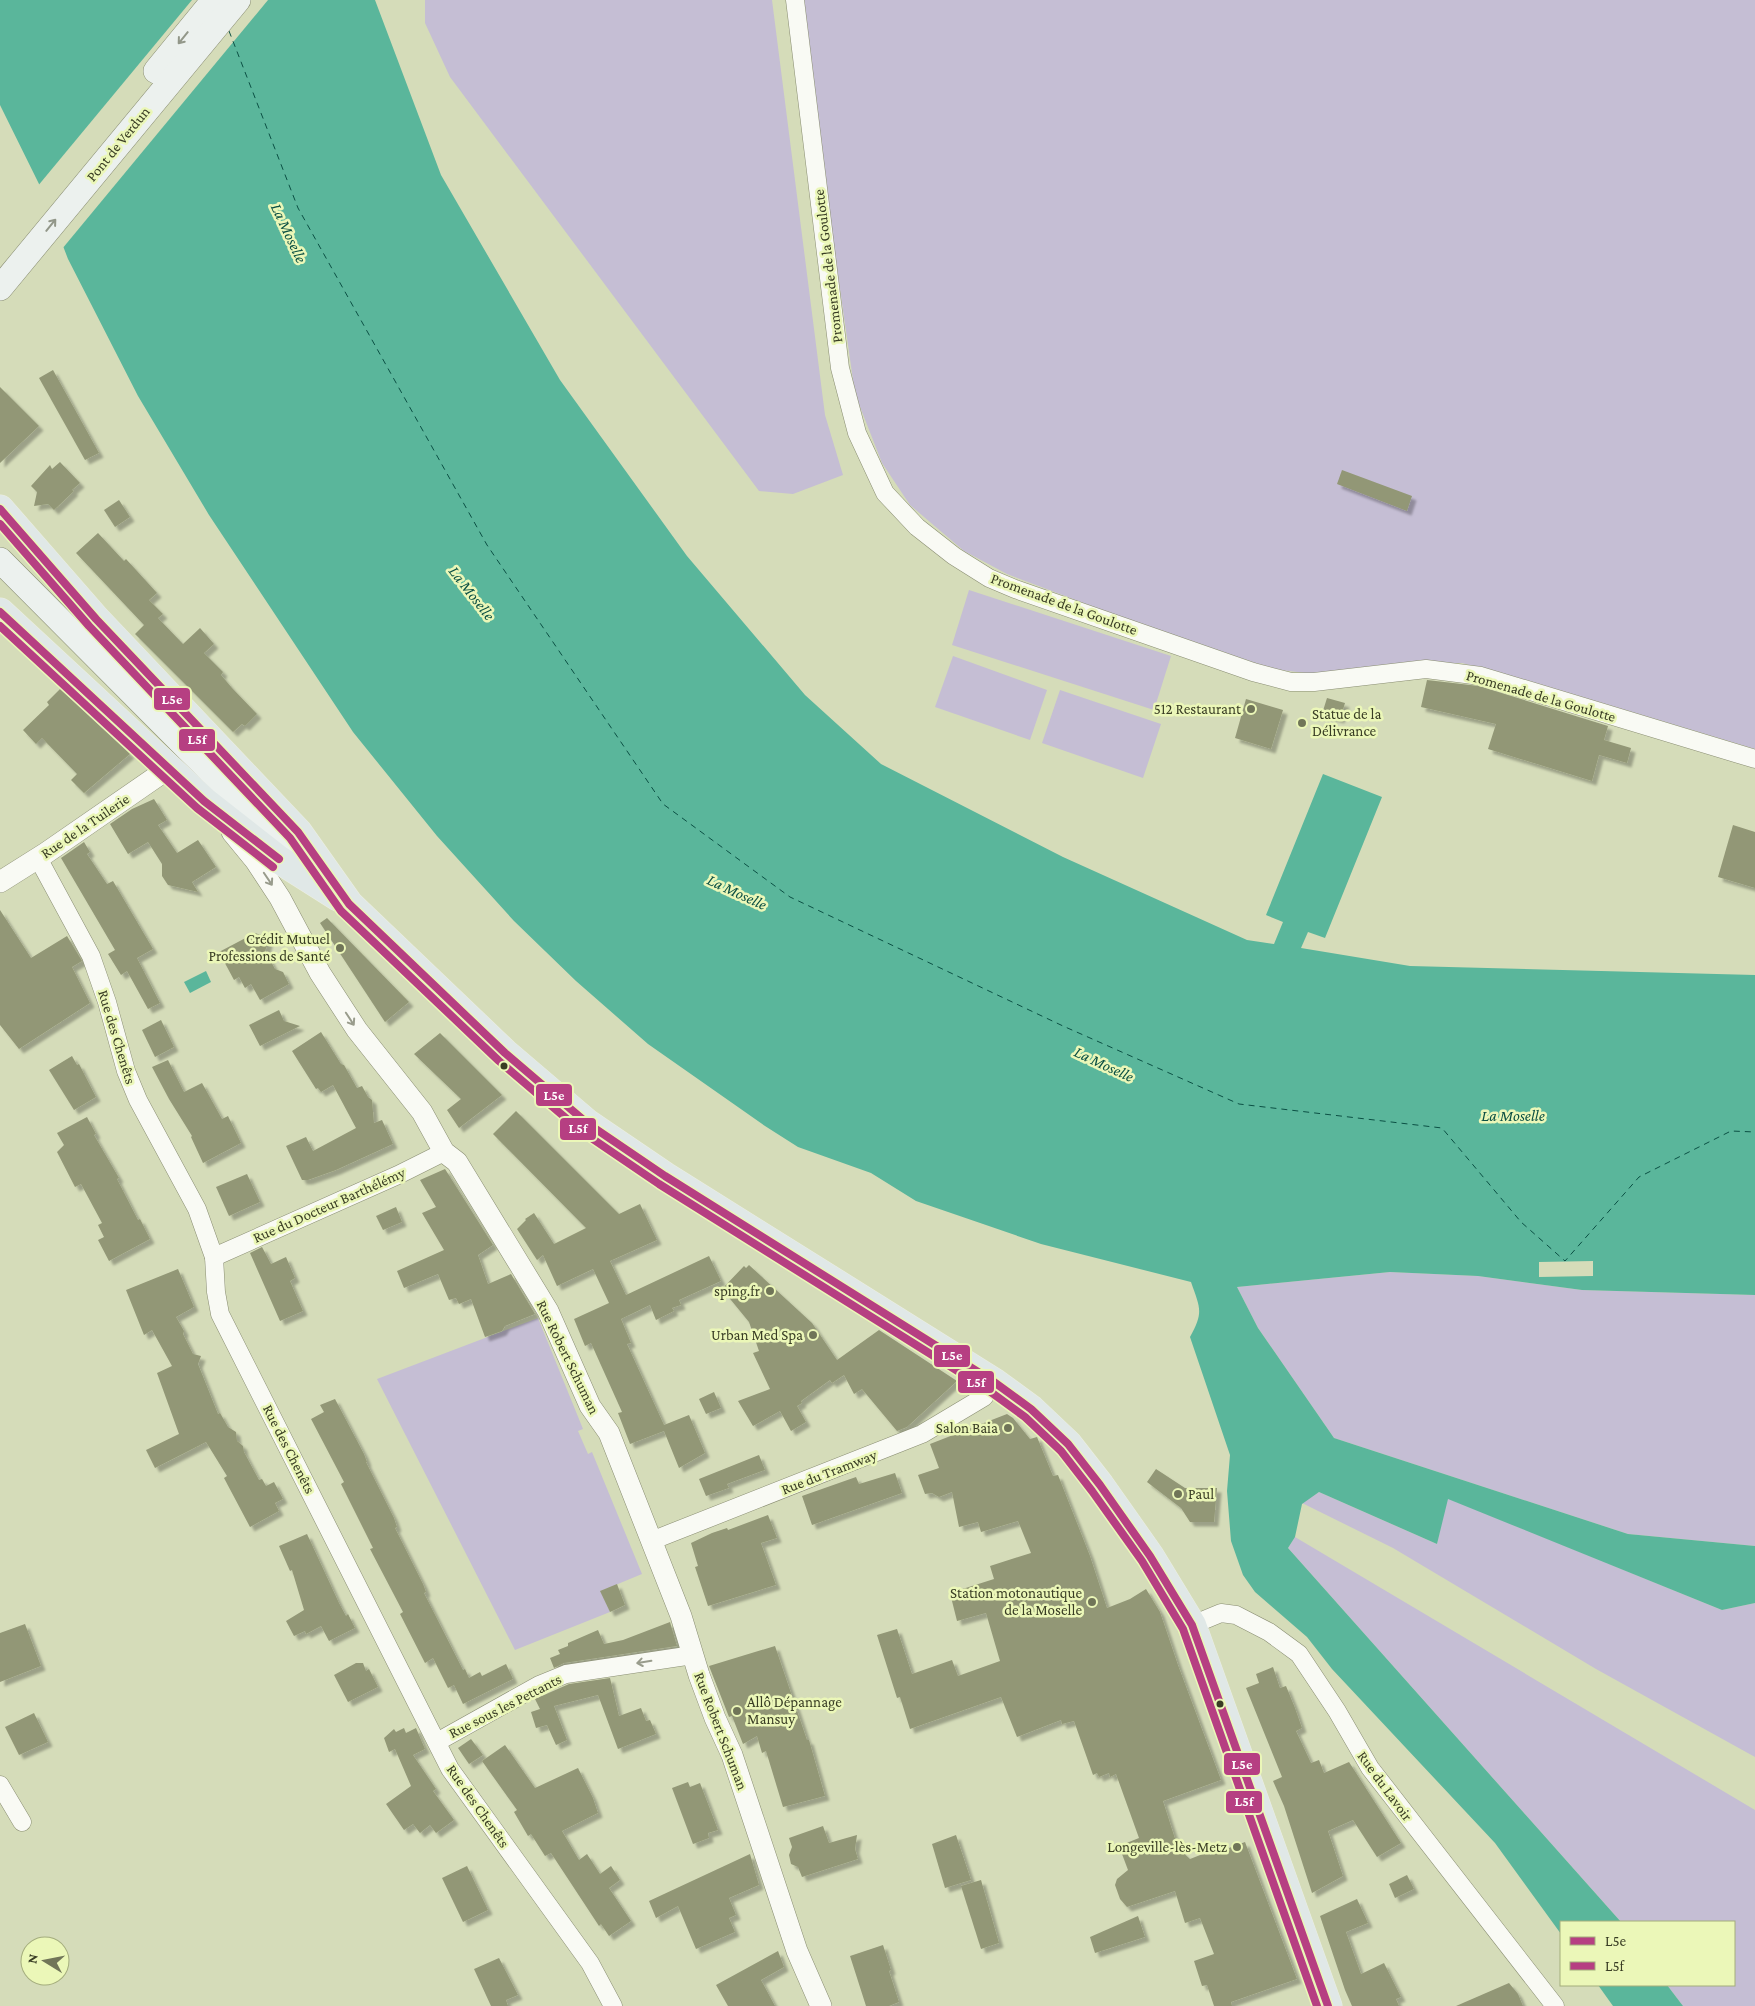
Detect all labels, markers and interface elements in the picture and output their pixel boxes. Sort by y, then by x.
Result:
one-way arrow [177,31,188,44]
street label: Pont de Verdun [83,104,153,184]
street label: Promenade de la Goulotte [811,188,845,344]
water label: La Moselle [268,201,310,265]
one-way arrow [45,219,56,232]
water label: La Moselle [446,563,498,623]
street label: Promenade de la Goulotte [989,570,1140,638]
street label: Promenade de la Goulotte [1464,667,1618,725]
line badge: L5e [153,687,191,711]
text: L5e [162,691,183,707]
place label: 512 Restaurant [1154,701,1242,717]
marker: 512 Restaurant [1245,703,1257,715]
place label: Statue de la Délivrance [1312,706,1381,739]
marker: Statue de la Délivrance [1296,717,1308,729]
line badge: L5f [178,728,216,752]
text: L5f [188,731,208,747]
street label: Rue de la Tuilerie [38,790,132,861]
water label: La Moselle [705,871,769,913]
one-way arrow [263,872,273,886]
place label: Crédit Mutuel Professions de Santé [208,931,330,964]
marker: Crédit Mutuel Professions de Santé [334,942,346,954]
street label: Rue des Chenêts [95,988,139,1086]
one-way arrow [345,1012,355,1026]
water label: La Moselle [1072,1043,1136,1085]
unlabelled marker [499,1061,509,1071]
line badge: L5e [535,1083,573,1107]
text: L5e [544,1087,565,1103]
water label: La Moselle [1481,1107,1545,1124]
line badge: L5f [559,1117,597,1141]
text: L5f [569,1120,589,1136]
street label: Rue du Docteur Barthélémy [250,1164,408,1247]
place label: sping.fr [714,1283,761,1300]
marker: sping.fr [764,1285,776,1297]
street label: Rue Robert Schuman [533,1297,603,1417]
place label: Urban Med Spa [711,1327,803,1344]
marker: Urban Med Spa [807,1329,819,1341]
line badge: L5e [933,1344,971,1368]
text: L5e [942,1347,963,1363]
line badge: L5f [957,1370,995,1394]
text: L5f [967,1374,987,1390]
street label: Rue des Chenêts [260,1402,318,1496]
place label: Salon Baia [936,1420,998,1436]
marker: Salon Baia [1002,1422,1014,1434]
street label: Rue du Tramway [779,1446,879,1499]
place label: Paul [1188,1486,1214,1502]
marker: Paul [1172,1488,1184,1500]
place label: Station motonautique de la Moselle [950,1585,1082,1618]
marker: Station motonautique de la Moselle [1086,1596,1098,1608]
one-way arrow [637,1658,653,1668]
street label: Rue Robert Schuman [691,1670,751,1792]
street label: Rue sous les Pettants [446,1671,564,1741]
place label: Allô Dépannage Mansuy [747,1694,842,1728]
unlabelled marker [1215,1699,1225,1709]
marker: Allô Dépannage Mansuy [731,1705,743,1717]
street label: Rue du Lavoir [1354,1748,1416,1824]
line badge: L5e [1223,1752,1261,1776]
text: L5e [1232,1756,1253,1772]
street label: Rue des Chenêts [443,1761,513,1851]
line badge: L5f [1225,1790,1263,1814]
text: L5f [1235,1793,1255,1809]
place label: Longeville-lès-Metz [1107,1839,1227,1856]
marker: Longeville-lès-Metz [1231,1841,1243,1853]
legend [1560,1921,1735,1986]
text: L5e [1605,1933,1627,1949]
north arrow [20,1936,70,1986]
text: N [23,1952,41,1965]
text: L5f [1605,1958,1626,1974]

